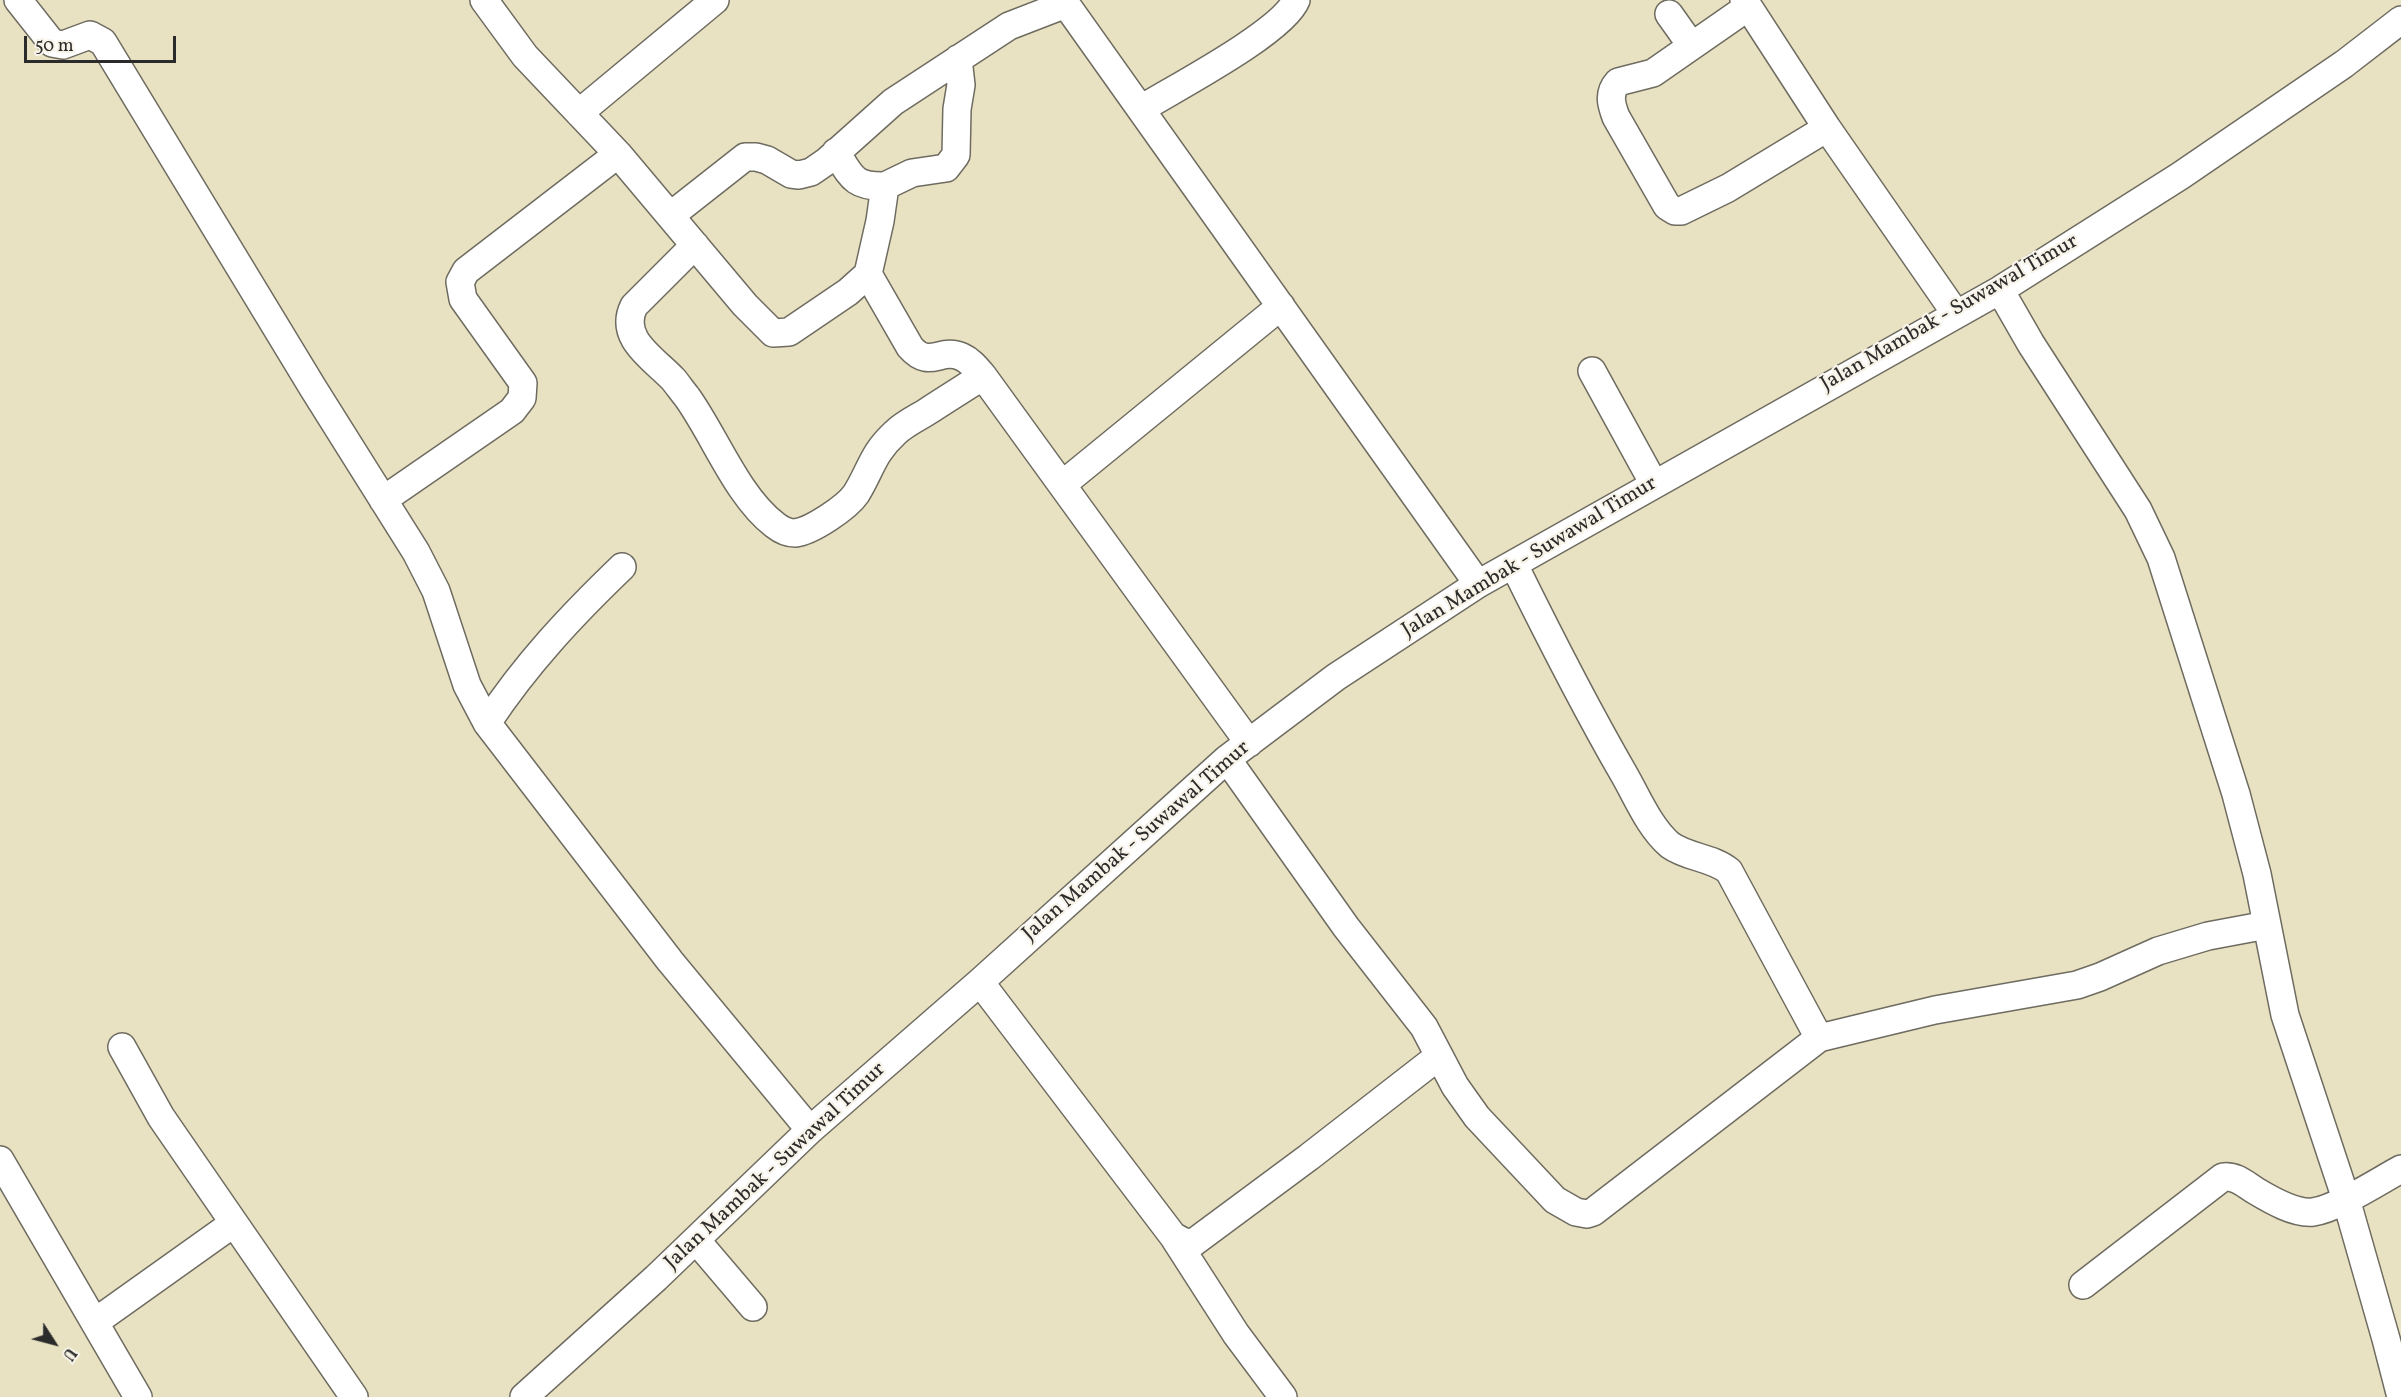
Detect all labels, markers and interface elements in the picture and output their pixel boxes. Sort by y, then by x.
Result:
scale bar [27,24,178,62]
text: 50 m [35,34,74,59]
street label: Jalan Mambak - Suwawal Timur [1817,230,2083,398]
street label: Jalan Mambak - Suwawal Timur [1398,472,1662,644]
street label: Jalan Mambak - Suwawal Timur [1018,736,1256,948]
street label: Jalan Mambak - Suwawal Timur [660,1058,892,1276]
north arrow [24,1313,84,1373]
text: U [56,1343,81,1364]

